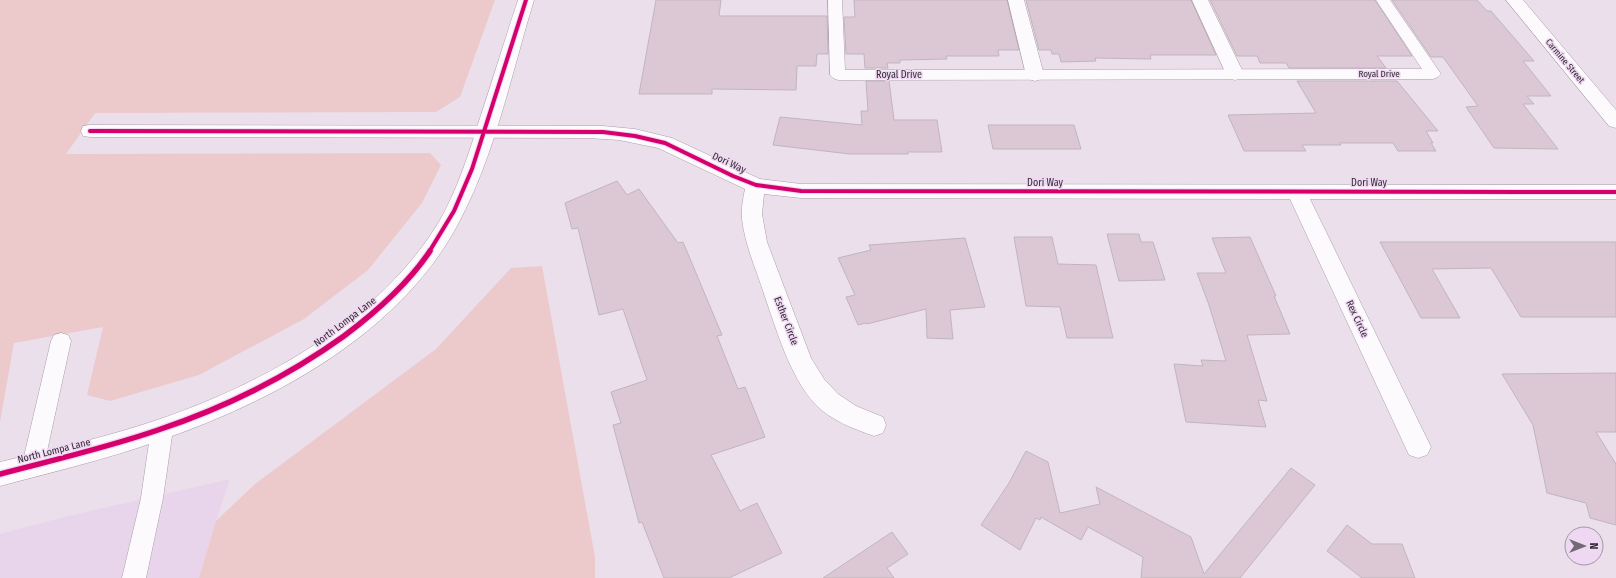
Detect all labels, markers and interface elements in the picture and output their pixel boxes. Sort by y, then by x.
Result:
street label: Carmine Street [1544,37,1586,85]
street label: Royal Drive [876,69,922,81]
street label: Royal Drive [1358,69,1400,79]
street label: Dori Way [710,150,748,176]
street label: Dori Way [1027,177,1063,189]
street label: Dori Way [1351,177,1387,189]
street label: North Lompa Lane [312,295,379,349]
street label: Esther Circle [771,295,801,347]
street label: Rex Circle [1343,299,1371,339]
street label: North Lompa Lane [16,436,92,466]
north arrow [1564,526,1604,566]
text: N [1587,543,1600,549]

